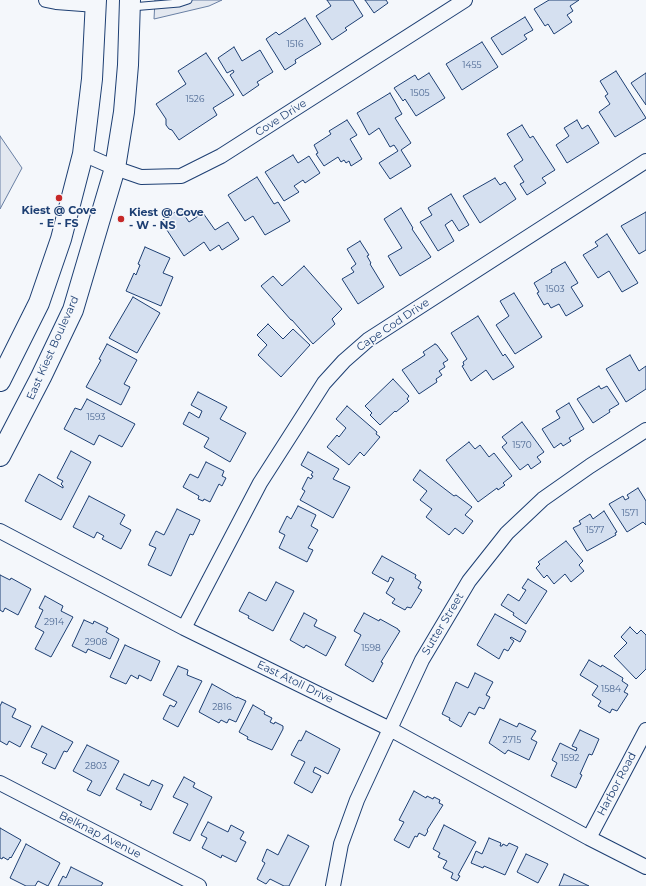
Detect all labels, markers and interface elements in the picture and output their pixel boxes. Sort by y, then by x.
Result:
house number: 1516 [286,39,304,49]
house number: 1455 [462,60,482,70]
house number: 1505 [410,88,430,98]
house number: 1526 [186,94,204,104]
street label: Cove Drive [253,97,309,139]
marker: Kiest @ Cove - E - FS [54,193,64,203]
place label: Kiest @ Cove - E - FS [22,204,96,230]
place label: Kiest @ Cove - W - NS [129,206,204,232]
marker: Kiest @ Cove - W - NS [116,214,126,224]
house number: 1503 [545,284,565,294]
street label: East Kiest Boulevard [24,294,82,402]
street label: Cape Cod Drive [354,296,432,354]
house number: 1593 [87,412,105,422]
house number: 1570 [512,440,532,450]
house number: 1571 [622,508,638,518]
house number: 1577 [586,525,604,535]
street label: Sutter Street [419,591,467,657]
house number: 2914 [44,617,64,627]
house number: 2908 [85,637,107,647]
house number: 1598 [361,643,381,653]
street label: East Atoll Drive [255,658,335,706]
house number: 1584 [601,684,621,694]
house number: 2816 [212,702,232,712]
house number: 2715 [503,735,521,745]
street label: Harbor Road [595,750,639,818]
house number: 1592 [561,753,579,763]
house number: 2803 [85,761,107,771]
street label: Belknap Avenue [57,809,143,861]

